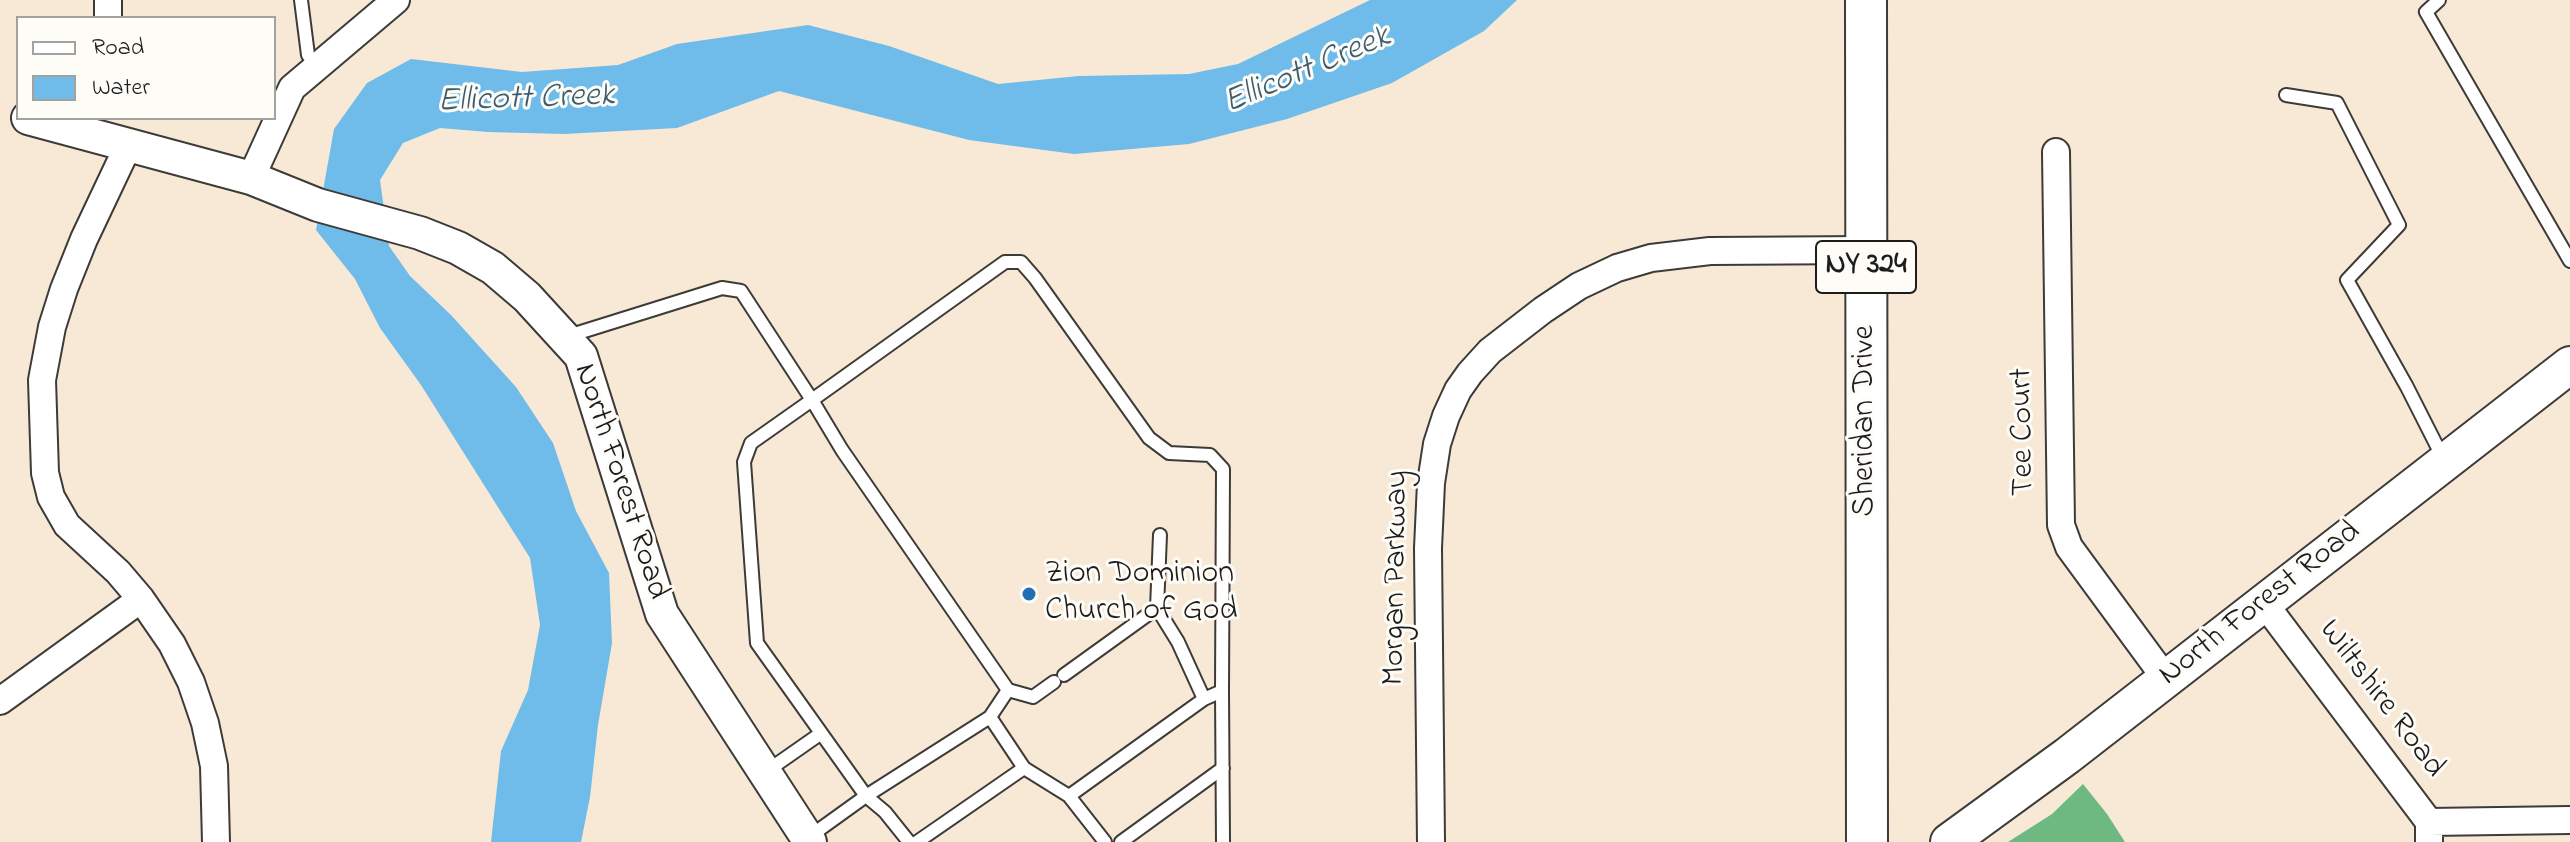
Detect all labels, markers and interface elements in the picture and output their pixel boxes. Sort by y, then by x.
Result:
legend [16,16,276,120]
water label: Ellicott Creek [1219,19,1397,125]
text: Road [92,31,144,66]
text: Water [92,71,150,106]
water label: Ellicott Creek [437,78,615,124]
road number: NY 324 [1816,241,1916,293]
street label: Sheridan Drive [1848,325,1886,517]
street label: North Forest Road [563,359,675,605]
street label: Tee Court [2005,368,2045,496]
street label: Morgan Parkway [1377,470,1419,686]
street label: North Forest Road [2152,514,2370,696]
place label: Zion Dominion Church of God [1045,557,1237,632]
marker: Zion Dominion Church of God [1020,585,1038,603]
street label: Wiltshire Road [2308,614,2452,786]

